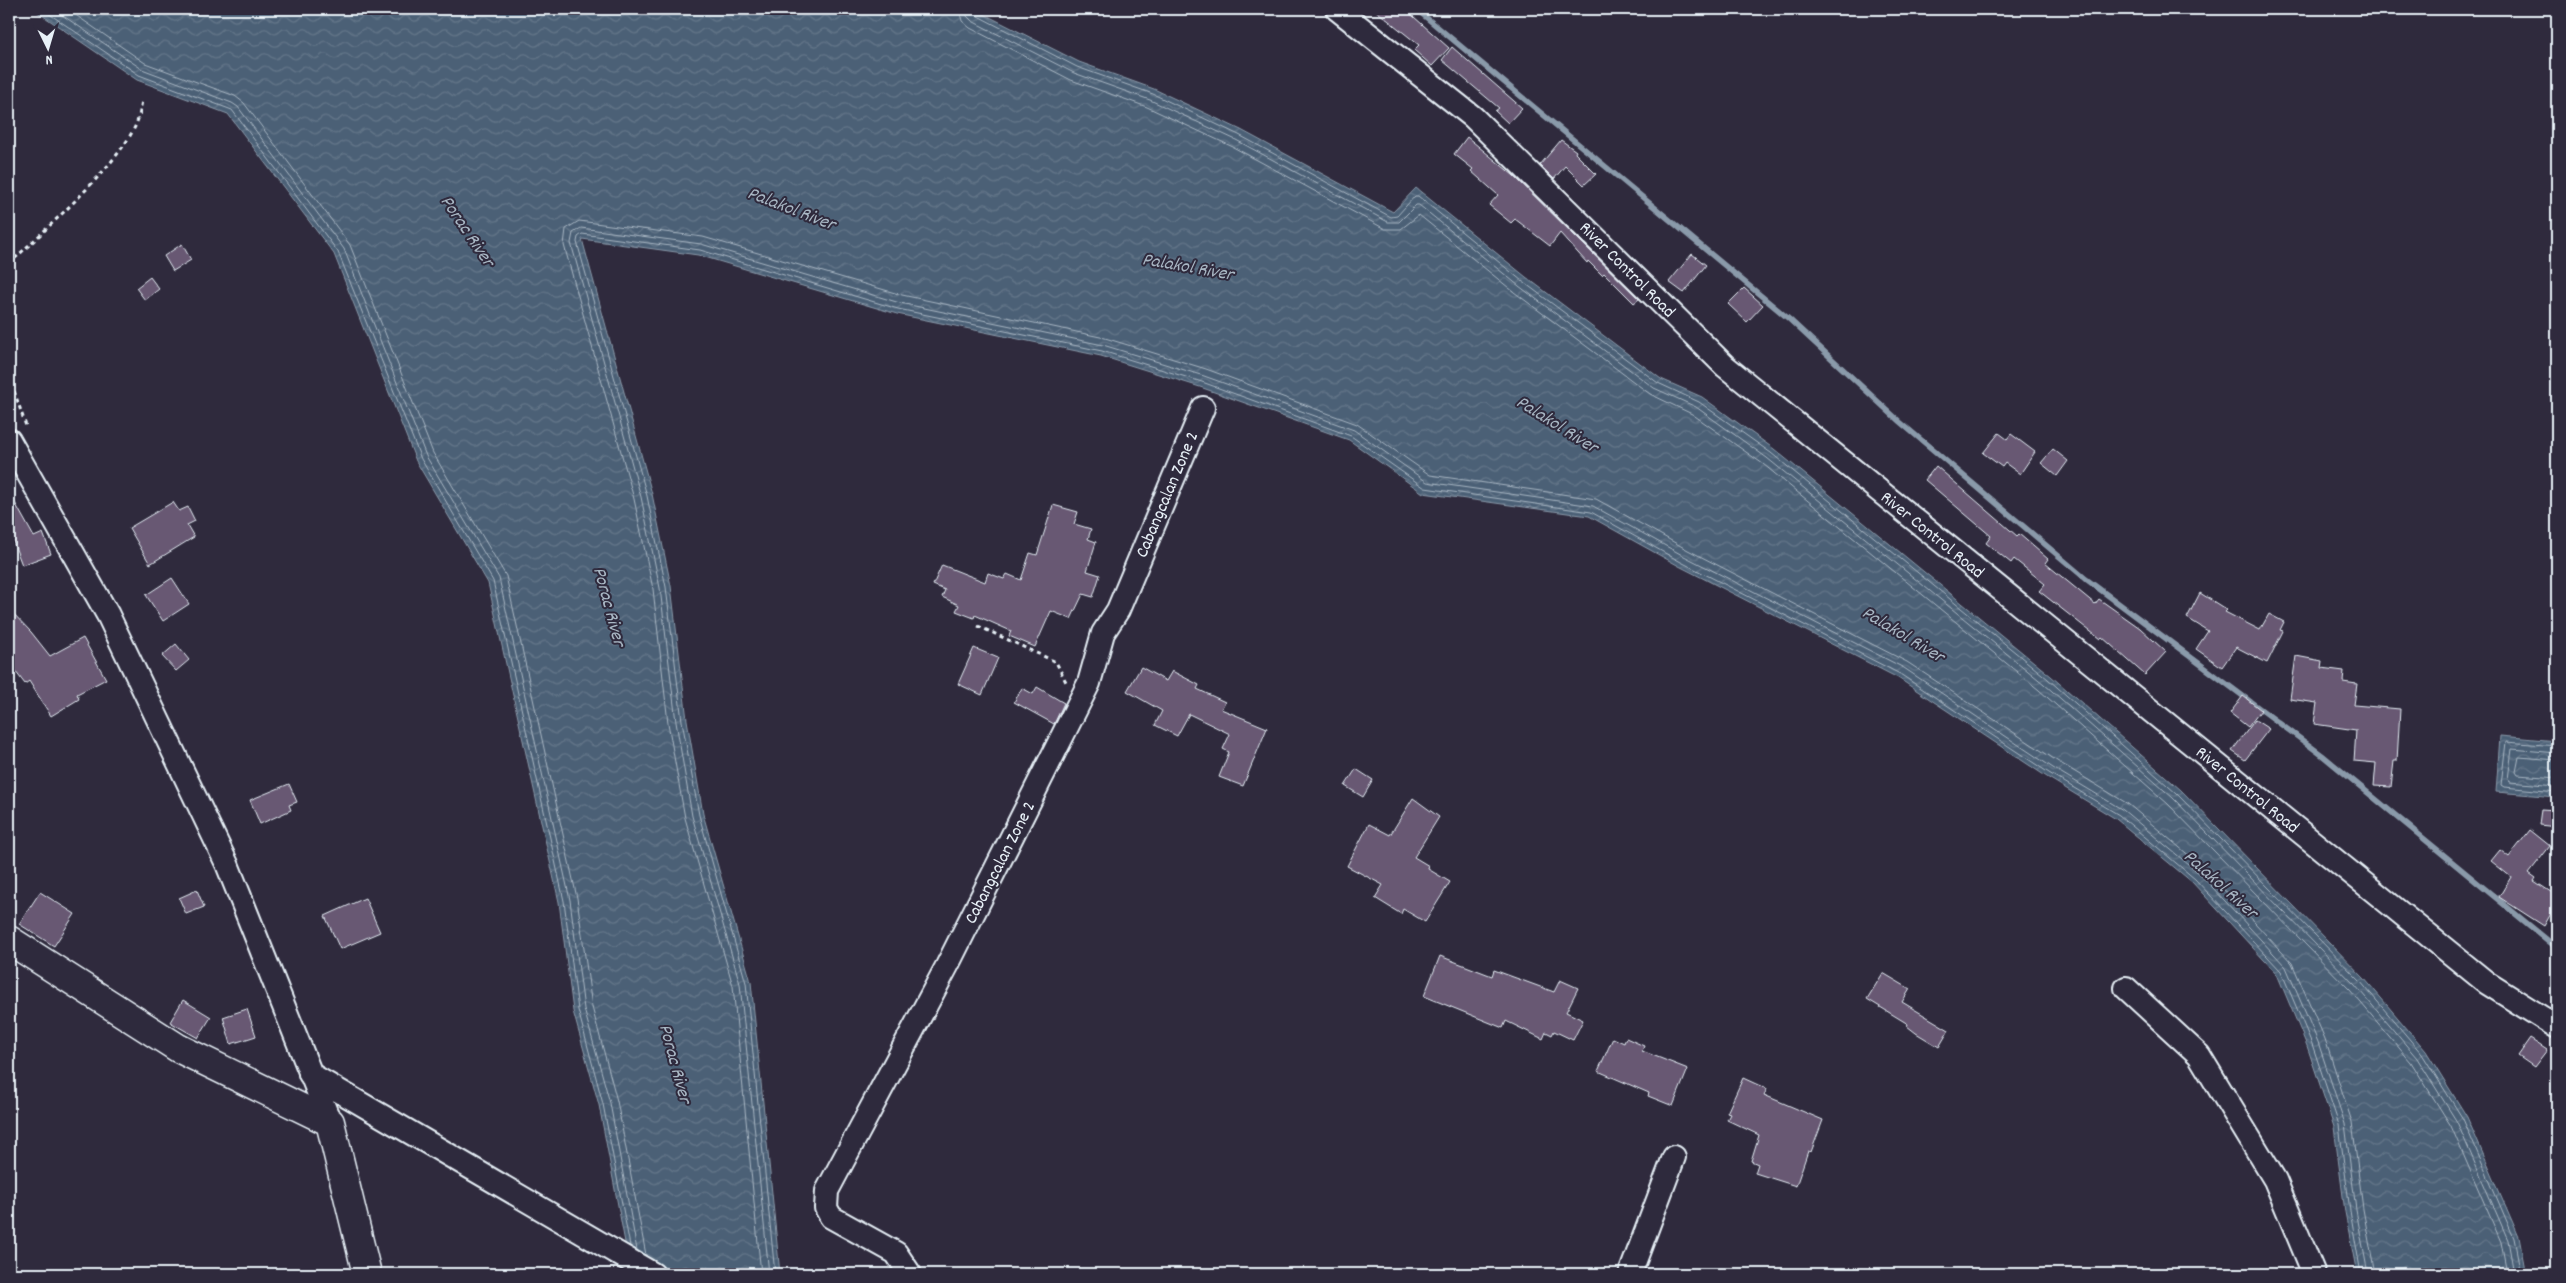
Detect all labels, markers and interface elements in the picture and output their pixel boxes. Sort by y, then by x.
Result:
north arrow [22,22,72,72]
text: N [45,49,53,69]
water label: Palakol River [743,181,840,240]
water label: Porac River [432,191,501,275]
street label: River Control Road [1573,217,1680,324]
water label: Palakol River [1140,247,1237,290]
water label: Palakol River [1510,390,1604,463]
street label: Cabangcalan Zone 2 [1130,428,1206,562]
street label: River Control Road [1874,486,1989,586]
water label: Porac River [584,564,632,651]
water label: Palakol River [1856,601,1950,672]
street label: River Control Road [2189,741,2304,841]
street label: Cabangcalan Zone 2 [959,797,1043,929]
water label: Palakol River [2176,845,2264,928]
water label: Porac River [650,1021,698,1108]

